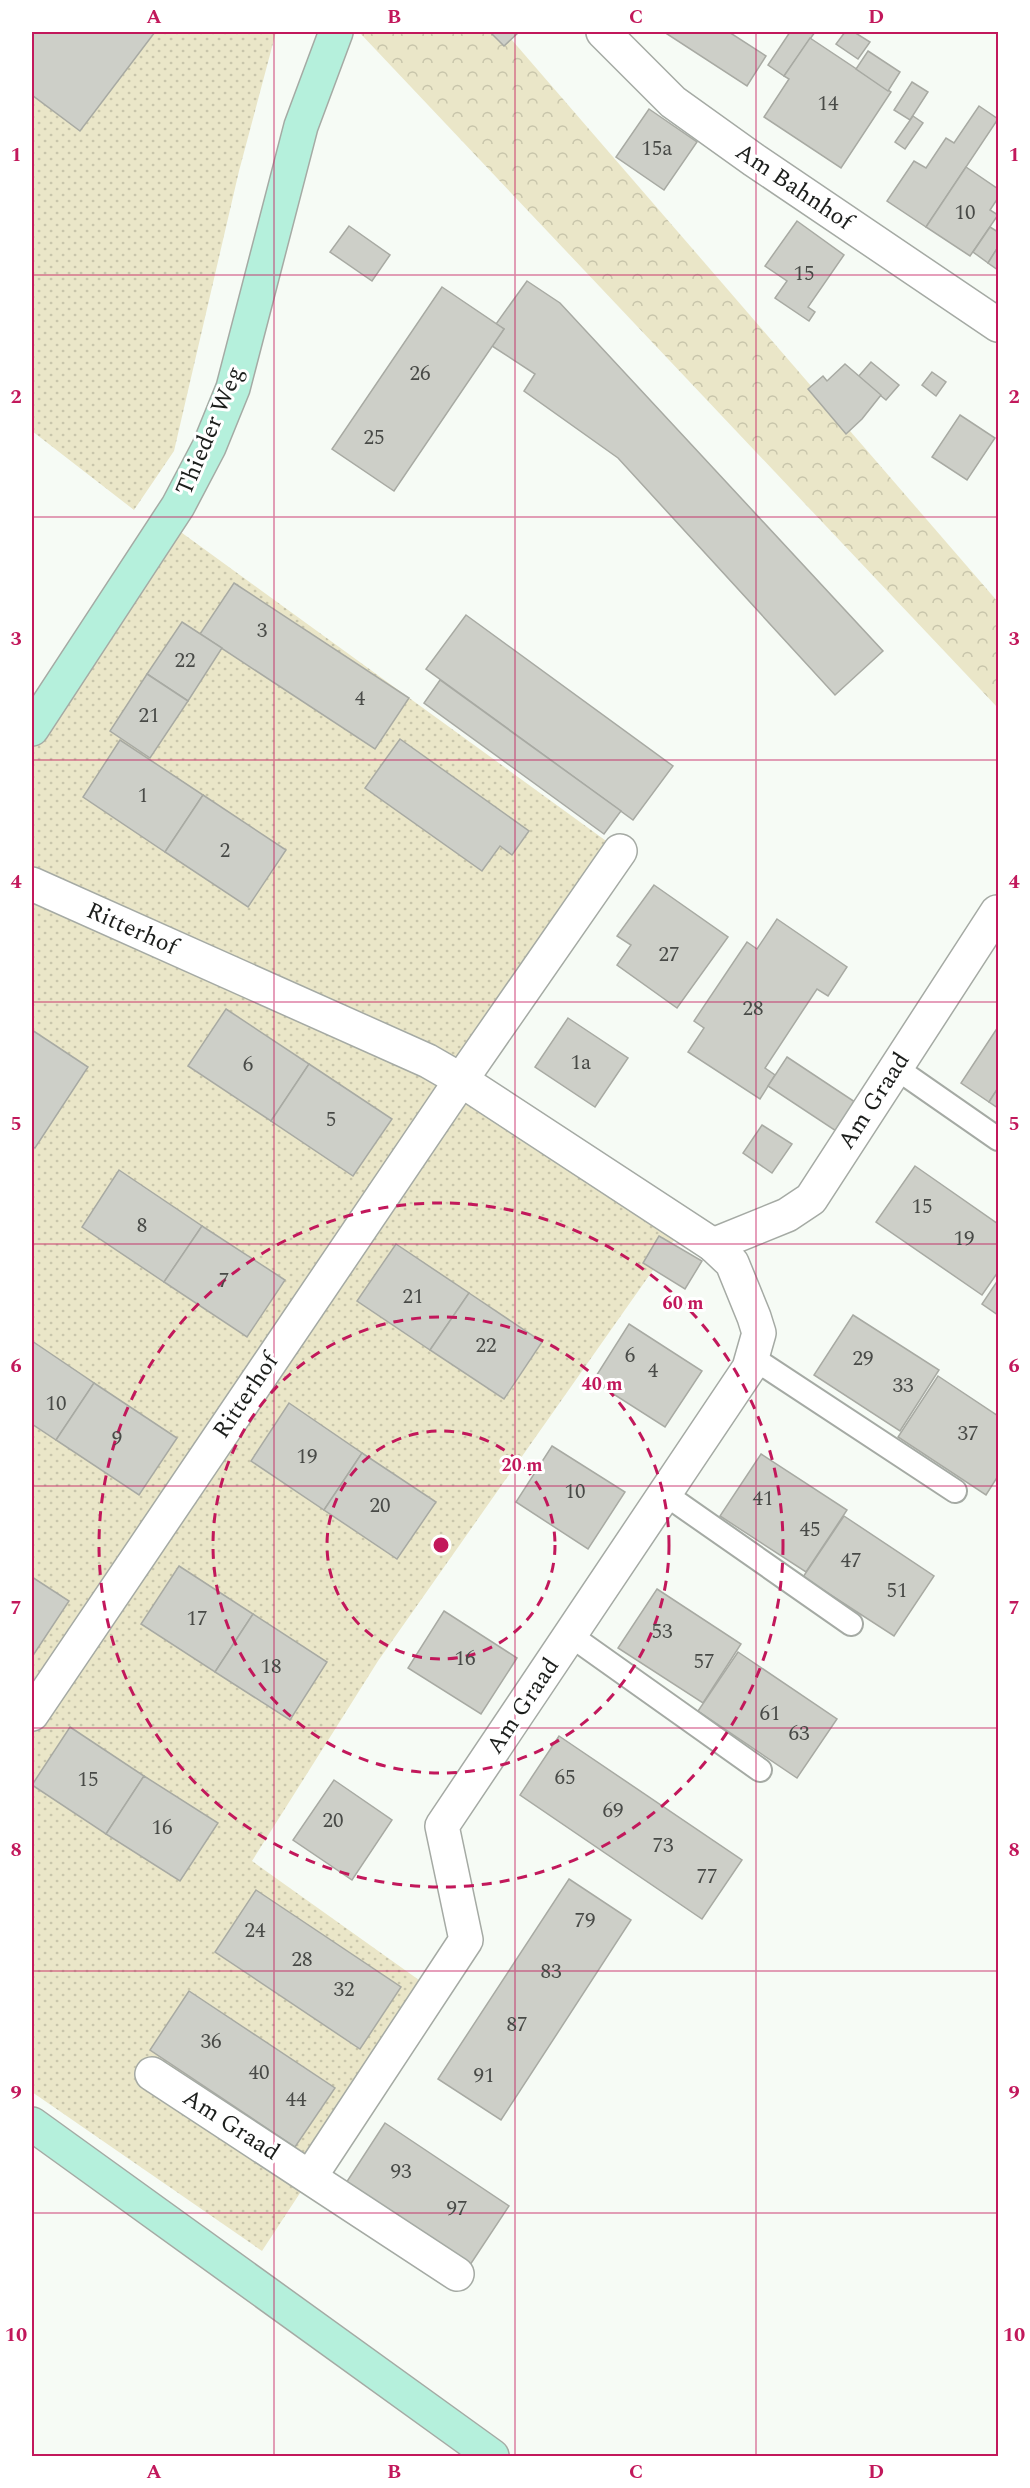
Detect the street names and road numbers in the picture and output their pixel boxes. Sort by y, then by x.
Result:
street label: Am Bahnhof [728,134,862,241]
street label: Thieder Weg [167,361,253,501]
street label: Ritterhof [81,893,185,966]
street label: Am Graad [829,1045,919,1157]
street label: Ritterhof [204,1344,289,1446]
street label: Am Graad [477,1650,569,1762]
street label: Am Graad [175,2080,287,2170]

